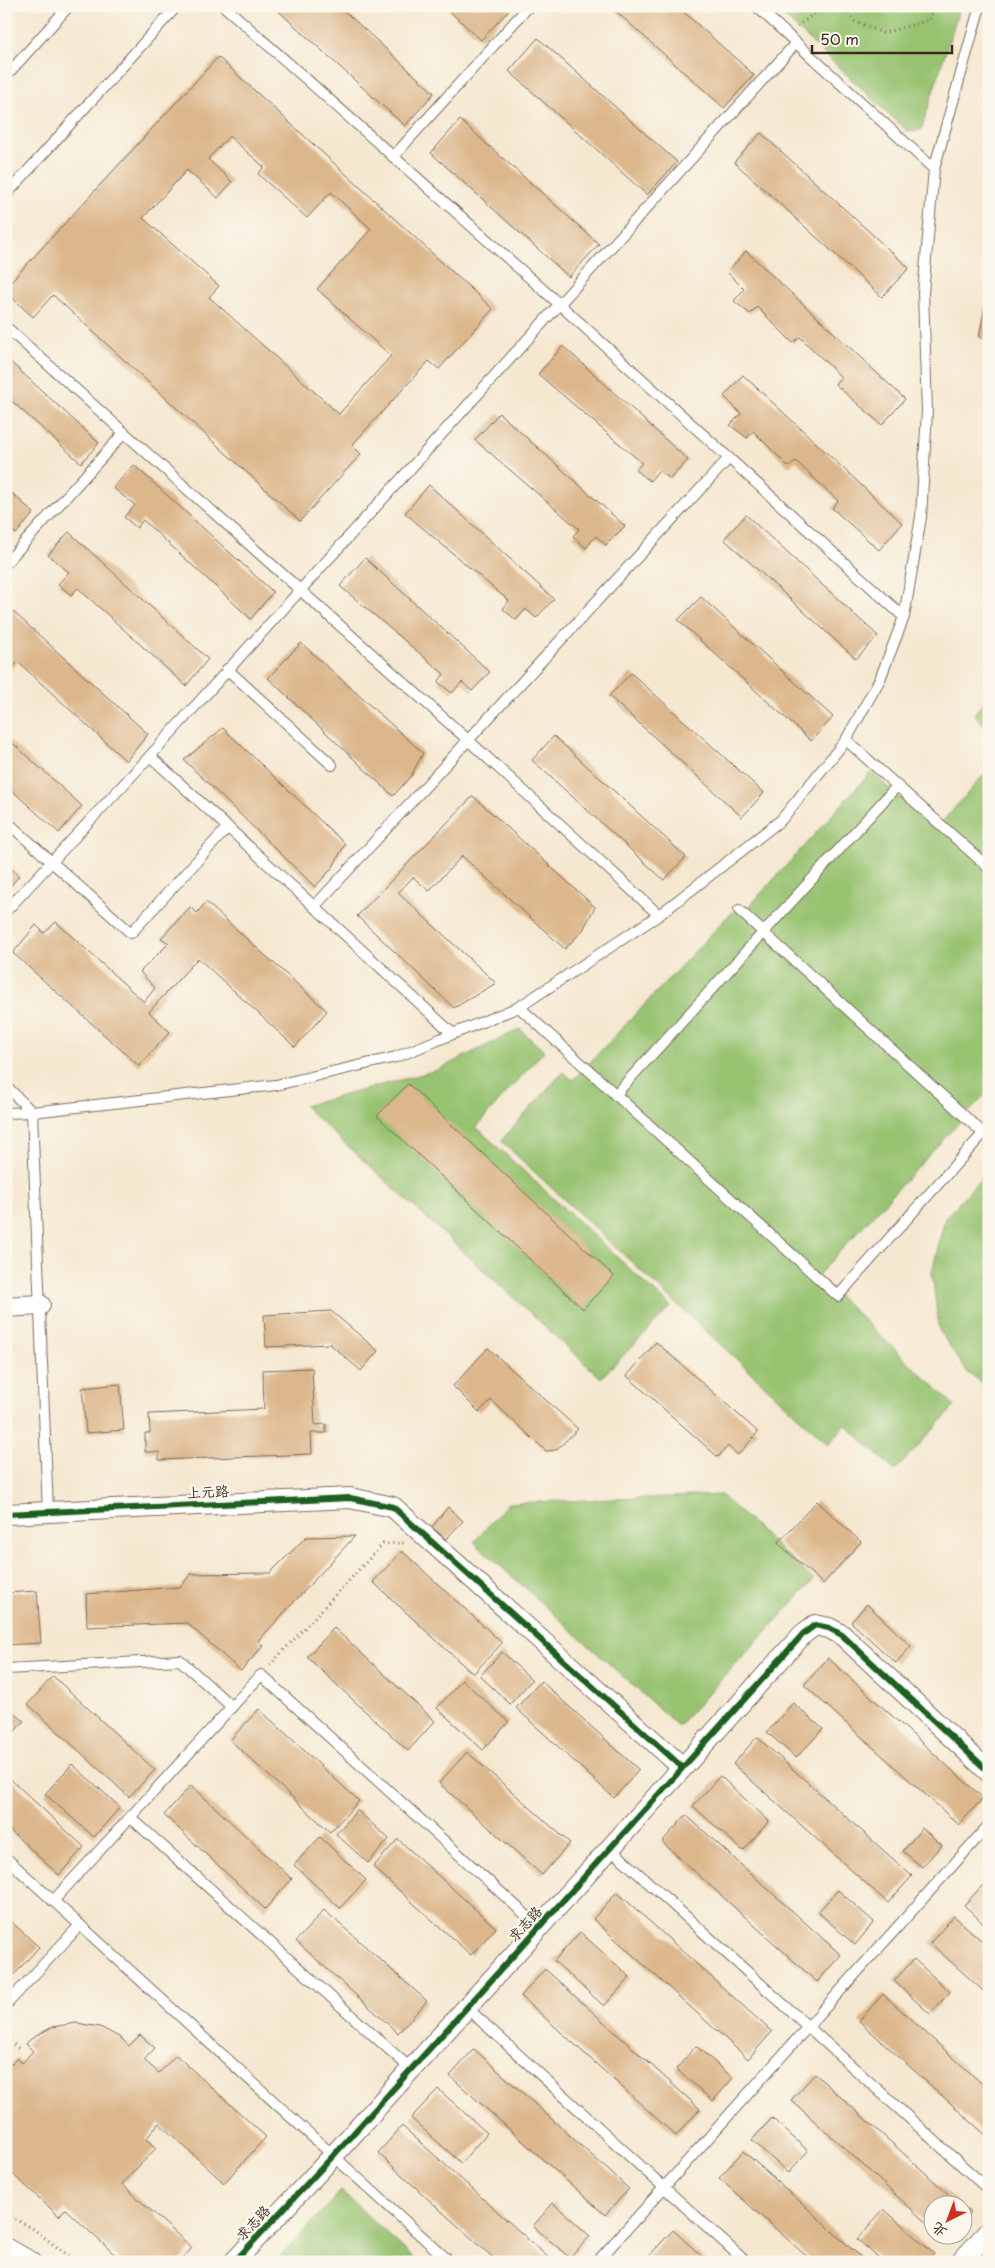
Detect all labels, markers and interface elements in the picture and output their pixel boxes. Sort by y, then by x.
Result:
scale bar [812,22,952,54]
text: 50 m [820,27,859,50]
street label: 上元路 [186,1480,229,1503]
street label: 求志路 [503,1901,546,1946]
north arrow [922,2196,972,2246]
street label: 求志路 [231,2200,275,2245]
text: 北 [927,2218,951,2243]

